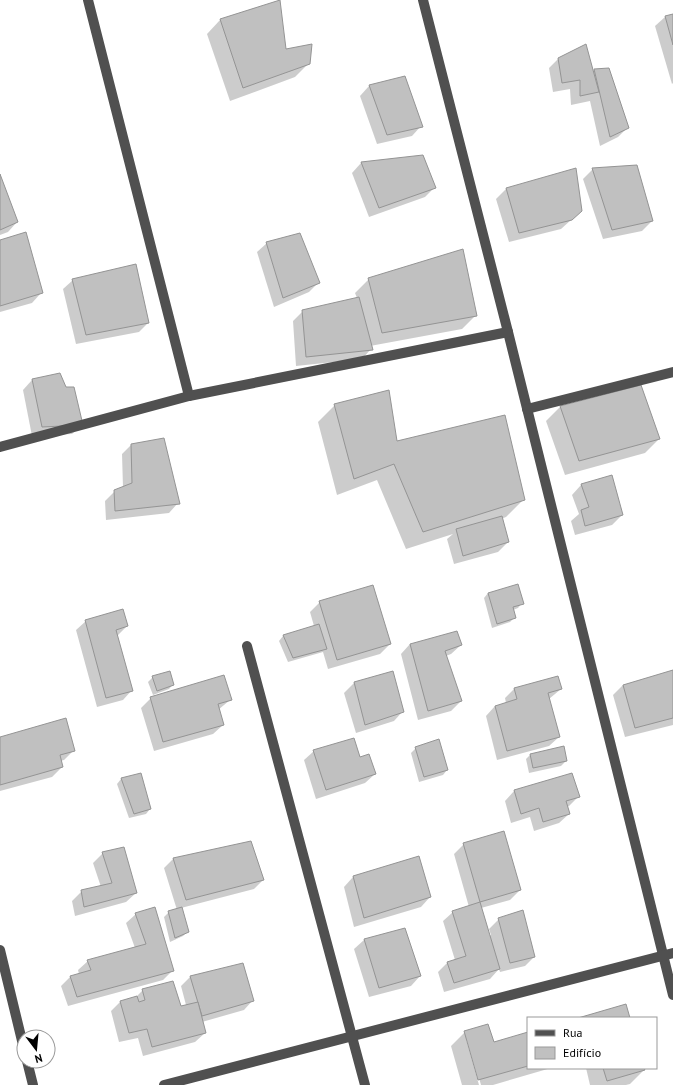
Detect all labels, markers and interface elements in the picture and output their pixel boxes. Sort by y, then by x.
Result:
legend [527,1017,657,1069]
text: Rua [563,1025,582,1040]
north arrow [16,1029,56,1069]
text: Edifício [563,1045,601,1060]
text: N [33,1051,44,1066]

